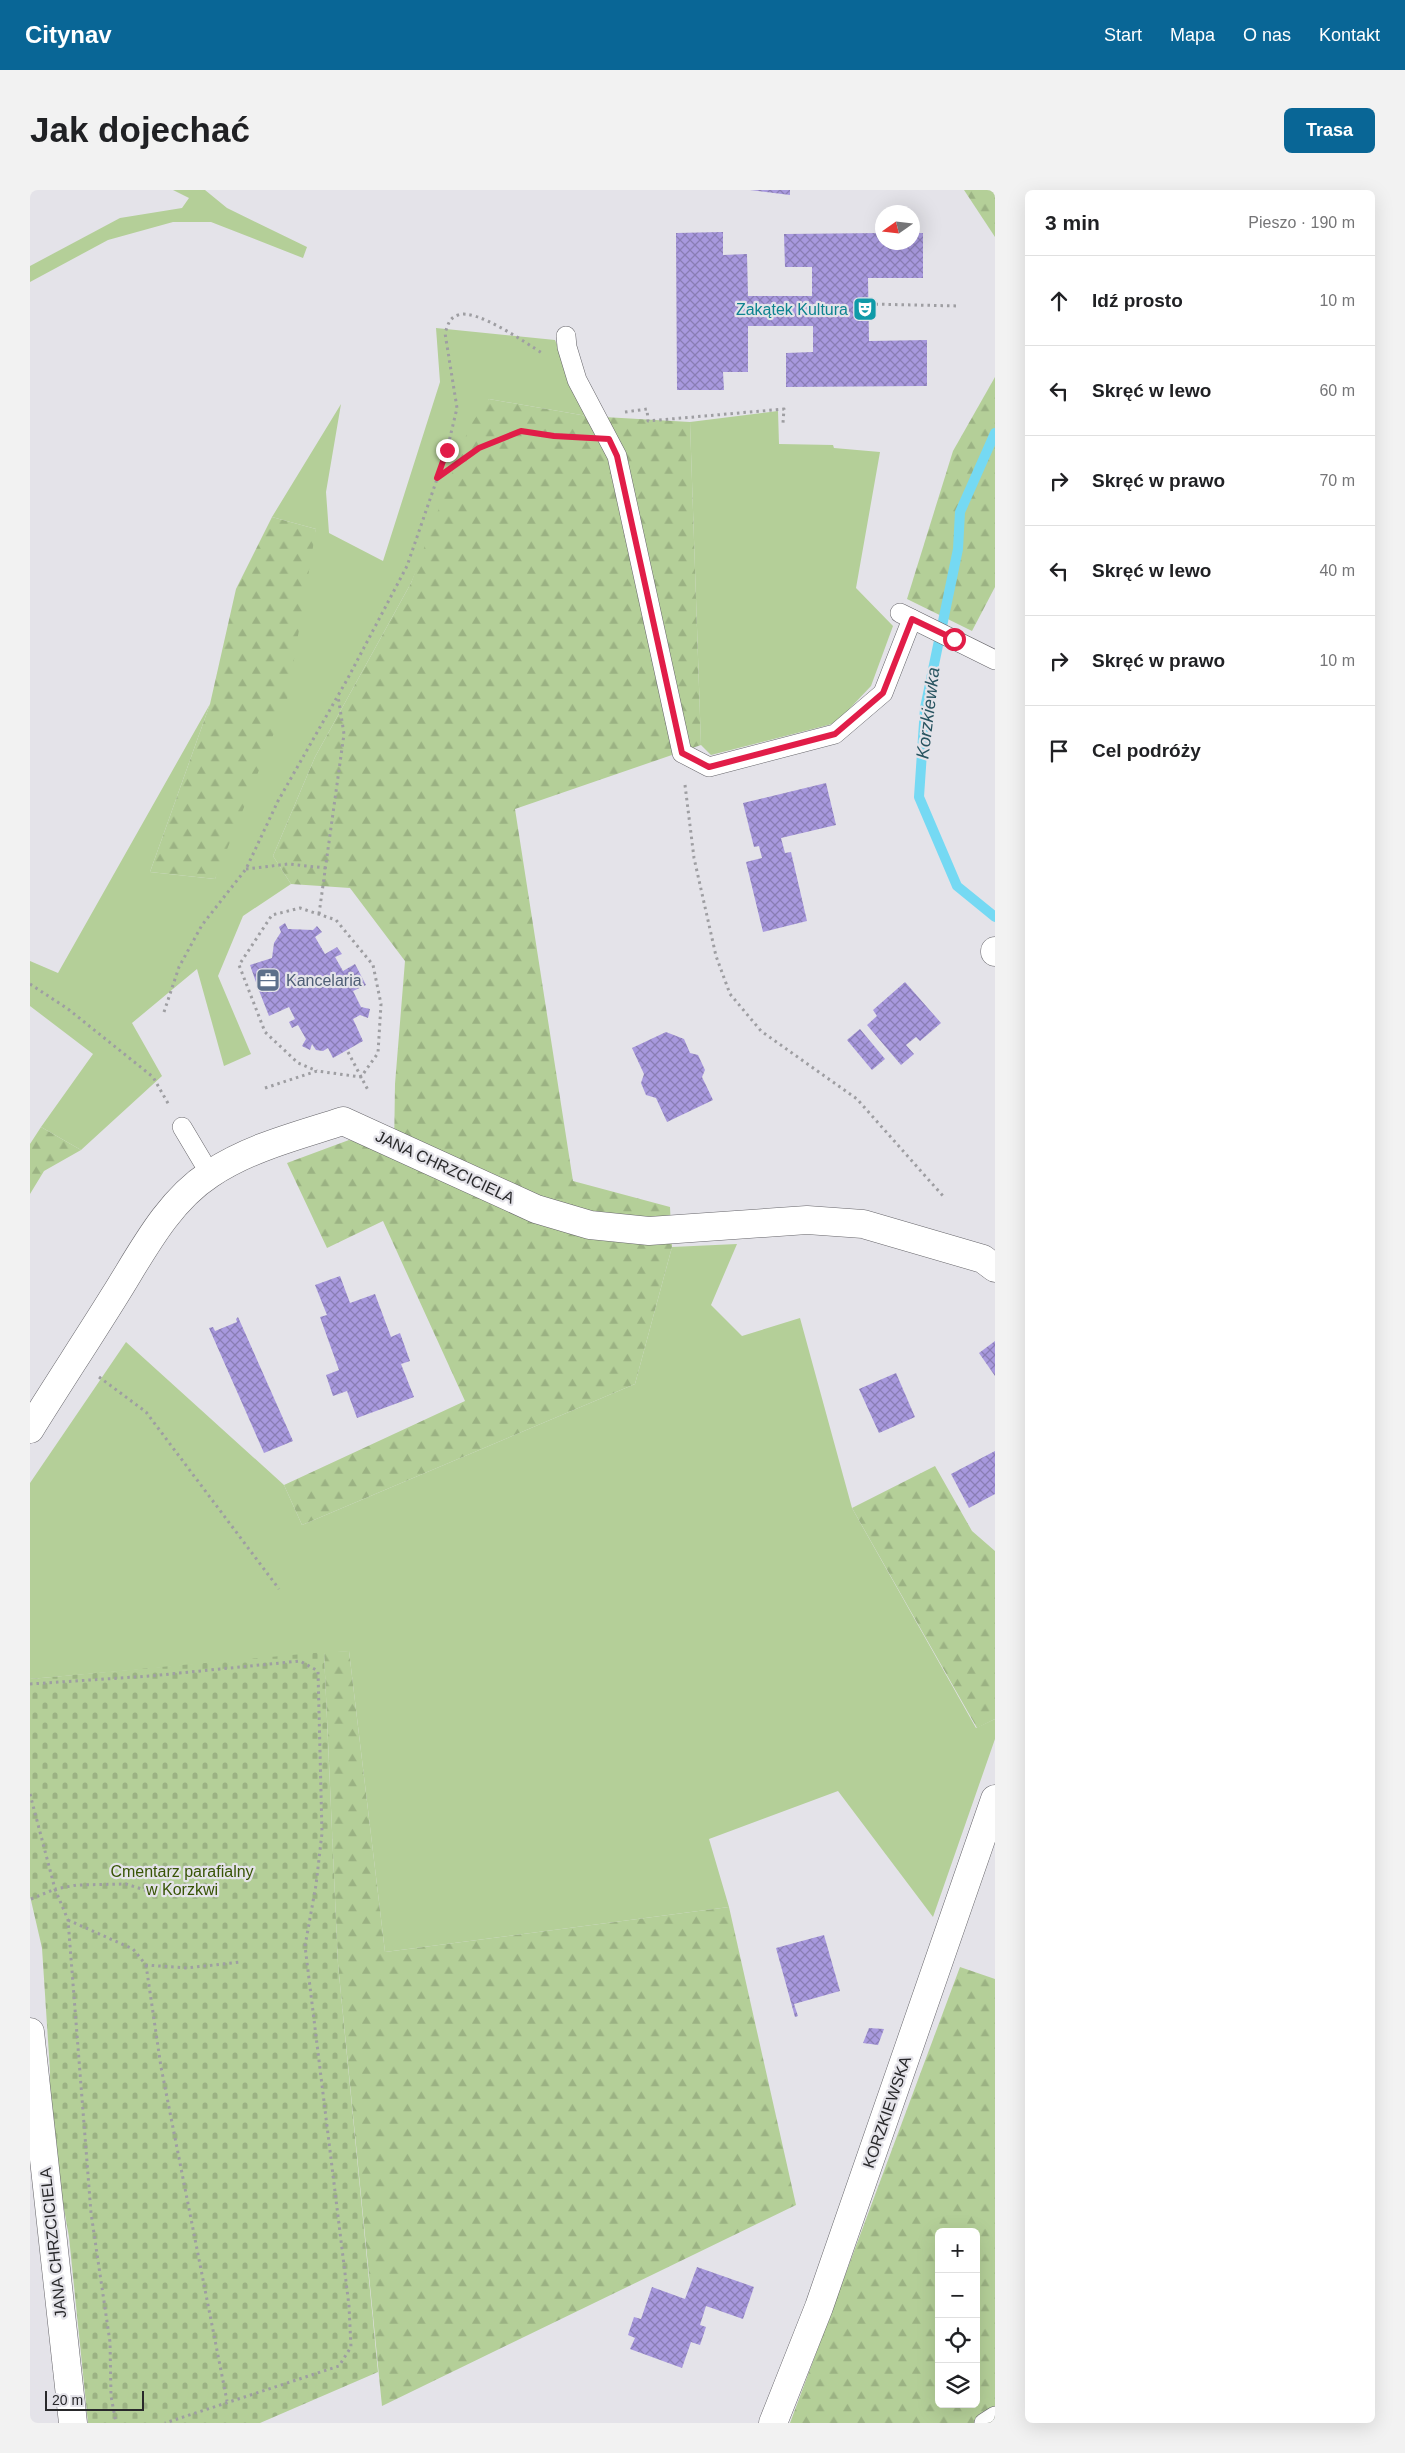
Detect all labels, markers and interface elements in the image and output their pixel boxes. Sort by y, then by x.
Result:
text: Citynav [25,21,112,48]
text: Start [1104,25,1142,45]
text: Mapa [1170,25,1215,45]
text: O nas [1243,25,1291,45]
text: Kontakt [1319,25,1380,45]
button: Trasa [1284,108,1375,153]
text: Jak dojechać [30,110,250,149]
north arrow [875,205,920,250]
text: 3 min [1045,211,1100,234]
text: Pieszo · 190 m [1248,214,1355,231]
icon: ahead [1045,287,1073,315]
text: Idź prosto [1092,290,1183,311]
text: 10 m [1319,292,1355,309]
theatre icon: Zakątek Kultura [852,296,878,322]
place label: Zakątek Kultura [736,301,848,318]
icon: left [1045,377,1073,405]
text: Skręć w lewo [1092,380,1211,401]
text: 60 m [1319,382,1355,399]
route end [436,439,459,462]
icon: right [1045,467,1073,495]
text: Skręć w prawo [1092,470,1225,491]
text: 70 m [1319,472,1355,489]
icon: left [1045,557,1073,585]
text: Skręć w lewo [1092,560,1211,581]
text: 40 m [1319,562,1355,579]
route start [943,628,966,651]
icon: right [1045,647,1073,675]
text: Skręć w prawo [1092,650,1225,671]
text: 10 m [1319,652,1355,669]
water label: Korzkiewka [912,666,944,760]
icon: arrive [1045,737,1073,765]
text: Cel podróży [1092,740,1201,761]
office icon: Kancelaria [255,967,281,993]
place label: Kancelaria [286,972,362,989]
street label: JANA CHRZCICIELA [373,1127,517,1207]
park label: Cmentarz parafialny w Korzkwi [110,1863,254,1898]
street label: KORZKIEWSKA [860,2053,914,2170]
street label: JANA CHRZCICIELA [37,2167,69,2319]
map controls [935,2228,980,2408]
button: + [935,2228,980,2273]
button: − [935,2273,980,2318]
button: locate [935,2318,980,2363]
button: layers [935,2363,980,2408]
scale bar [45,2388,144,2411]
text: 20 m [52,2392,83,2408]

